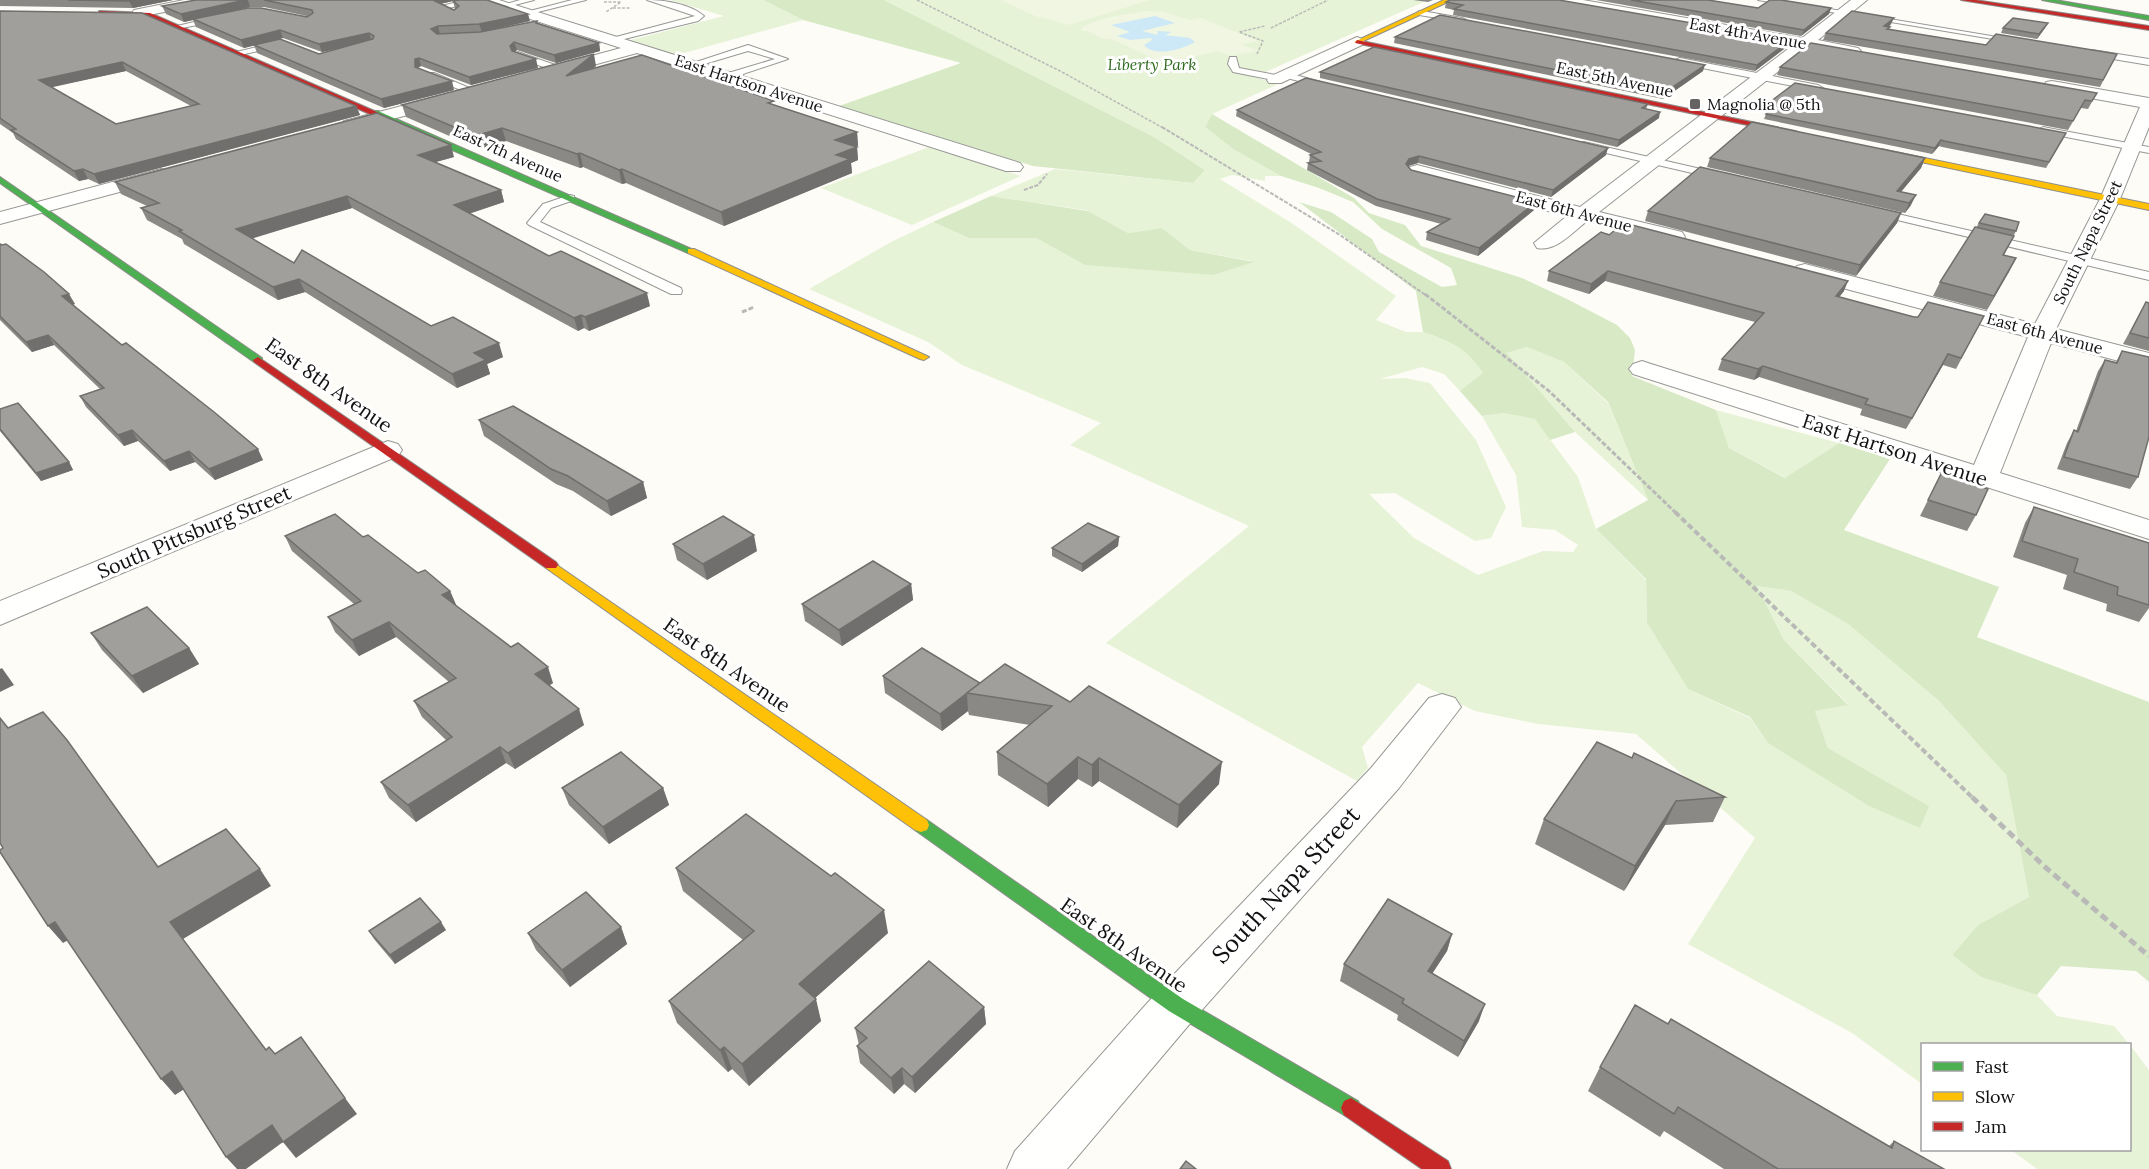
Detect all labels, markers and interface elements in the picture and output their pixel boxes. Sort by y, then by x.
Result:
street label: East 4th Avenue [1688,13,1809,53]
street label: East Hartson Avenue [672,50,826,117]
park label: Liberty Park [1107,54,1197,74]
street label: East 5th Avenue [1555,57,1676,101]
place label: Magnolia @ 5th [1707,94,1821,114]
marker: Magnolia @ 5th [1688,97,1702,111]
street label: East 7th Avenue [450,120,566,186]
street label: South Napa Street [2048,176,2126,307]
street label: East 6th Avenue [1514,186,1635,236]
street label: East 6th Avenue [1985,308,2106,358]
street label: East 8th Avenue [261,332,398,438]
street label: East Hartson Avenue [1799,408,1991,491]
street label: South Pittsburg Street [93,479,295,584]
street label: East 8th Avenue [659,612,796,718]
street label: South Napa Street [1205,799,1367,970]
street label: East 8th Avenue [1056,892,1193,998]
legend [1921,1043,2131,1151]
text: Fast [1975,1055,2009,1078]
text: Slow [1975,1085,2015,1108]
text: Jam [1974,1115,2007,1138]

